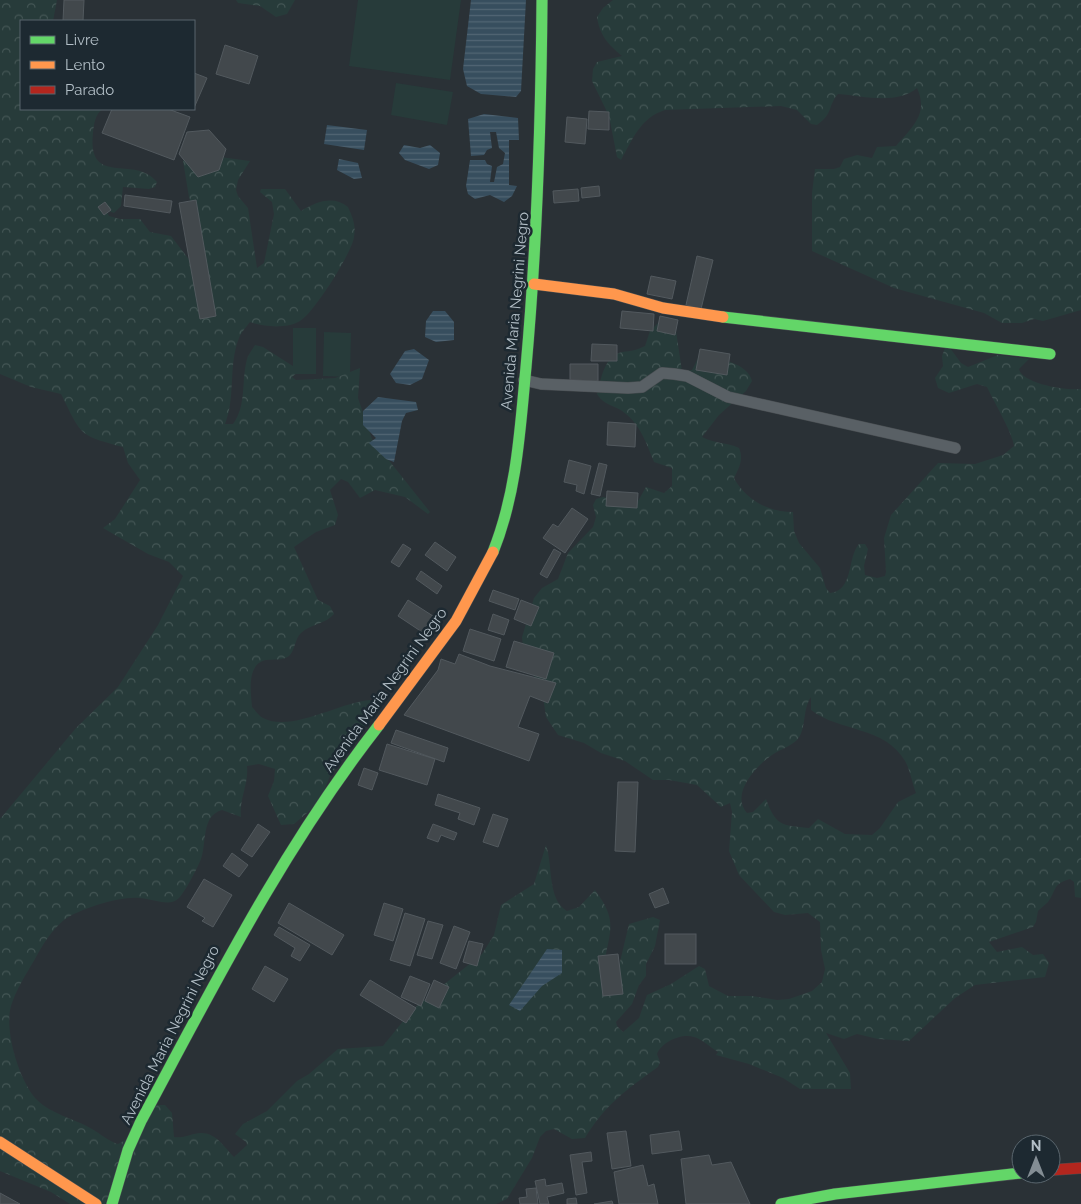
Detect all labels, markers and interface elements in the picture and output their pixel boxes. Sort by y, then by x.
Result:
legend [20,20,195,110]
text: Livre [65,31,99,49]
text: Lento [65,56,105,74]
text: Parado [65,81,114,99]
street label: Avenida Maria Negrini Negro [497,211,533,411]
street label: Avenida Maria Negrini Negro [319,604,451,776]
street label: Avenida Maria Negrini Negro [117,942,223,1128]
north arrow [1011,1134,1061,1184]
text: N [1031,1138,1041,1154]

